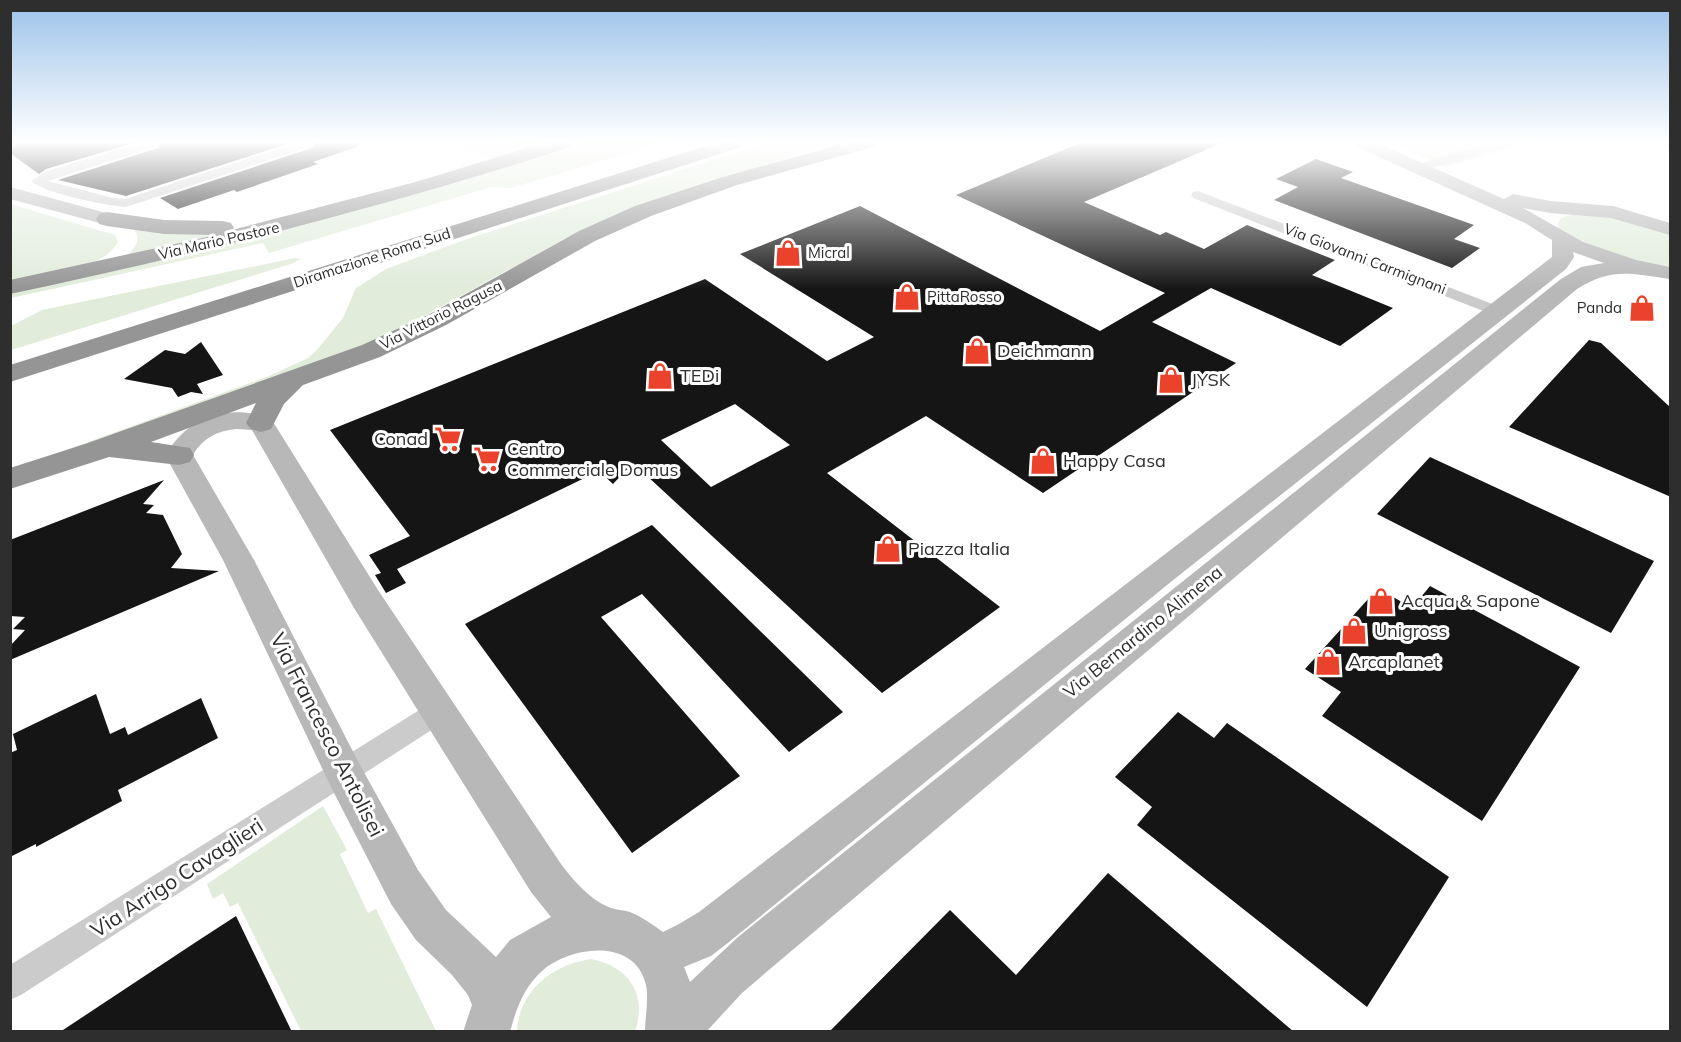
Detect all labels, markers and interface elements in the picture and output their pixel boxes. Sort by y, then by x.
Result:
street label: Via Mario Pastore [157,217,281,264]
street label: Via Giovanni Carmignani [1281,219,1449,298]
street label: Diramazione Roma Sud [291,223,453,292]
shop icon: Micral [773,238,803,268]
place label: Micral [808,243,850,262]
street label: Via Vittorio Ragusa [376,275,505,354]
shop icon: PittaRosso [892,282,922,312]
place label: PittaRosso [927,287,1002,306]
shop icon: Panda [1627,293,1657,323]
place label: Panda [1577,298,1622,317]
shop icon: Deichmann [962,336,992,366]
place label: Deichmann [997,339,1092,362]
shop icon: TEDi [645,361,675,391]
place label: TEDi [680,364,719,387]
shop icon: JYSK [1156,365,1186,395]
place label: JYSK [1191,368,1231,391]
supermarket icon: Conad [433,424,463,454]
place label: Conad [374,427,428,450]
place label: Centro Commerciale Domus [507,437,678,481]
supermarket icon: Centro Commerciale Domus [472,444,502,474]
shop icon: Happy Casa [1028,446,1058,476]
place label: Happy Casa [1063,449,1166,472]
shop icon: Piazza Italia [873,534,903,564]
place label: Piazza Italia [908,537,1010,560]
street label: Via Bernardino Alimena [1058,560,1227,703]
shop icon: Acqua & Sapone [1366,586,1396,616]
place label: Acqua & Sapone [1401,589,1540,612]
shop icon: Unigross [1339,616,1369,646]
place label: Unigross [1374,619,1447,642]
street label: Via Francesco Antolisei [265,628,391,841]
shop icon: Arcaplanet [1313,647,1343,677]
place label: Arcaplanet [1348,650,1440,673]
street label: Via Arrigo Cavaglieri [85,812,268,943]

